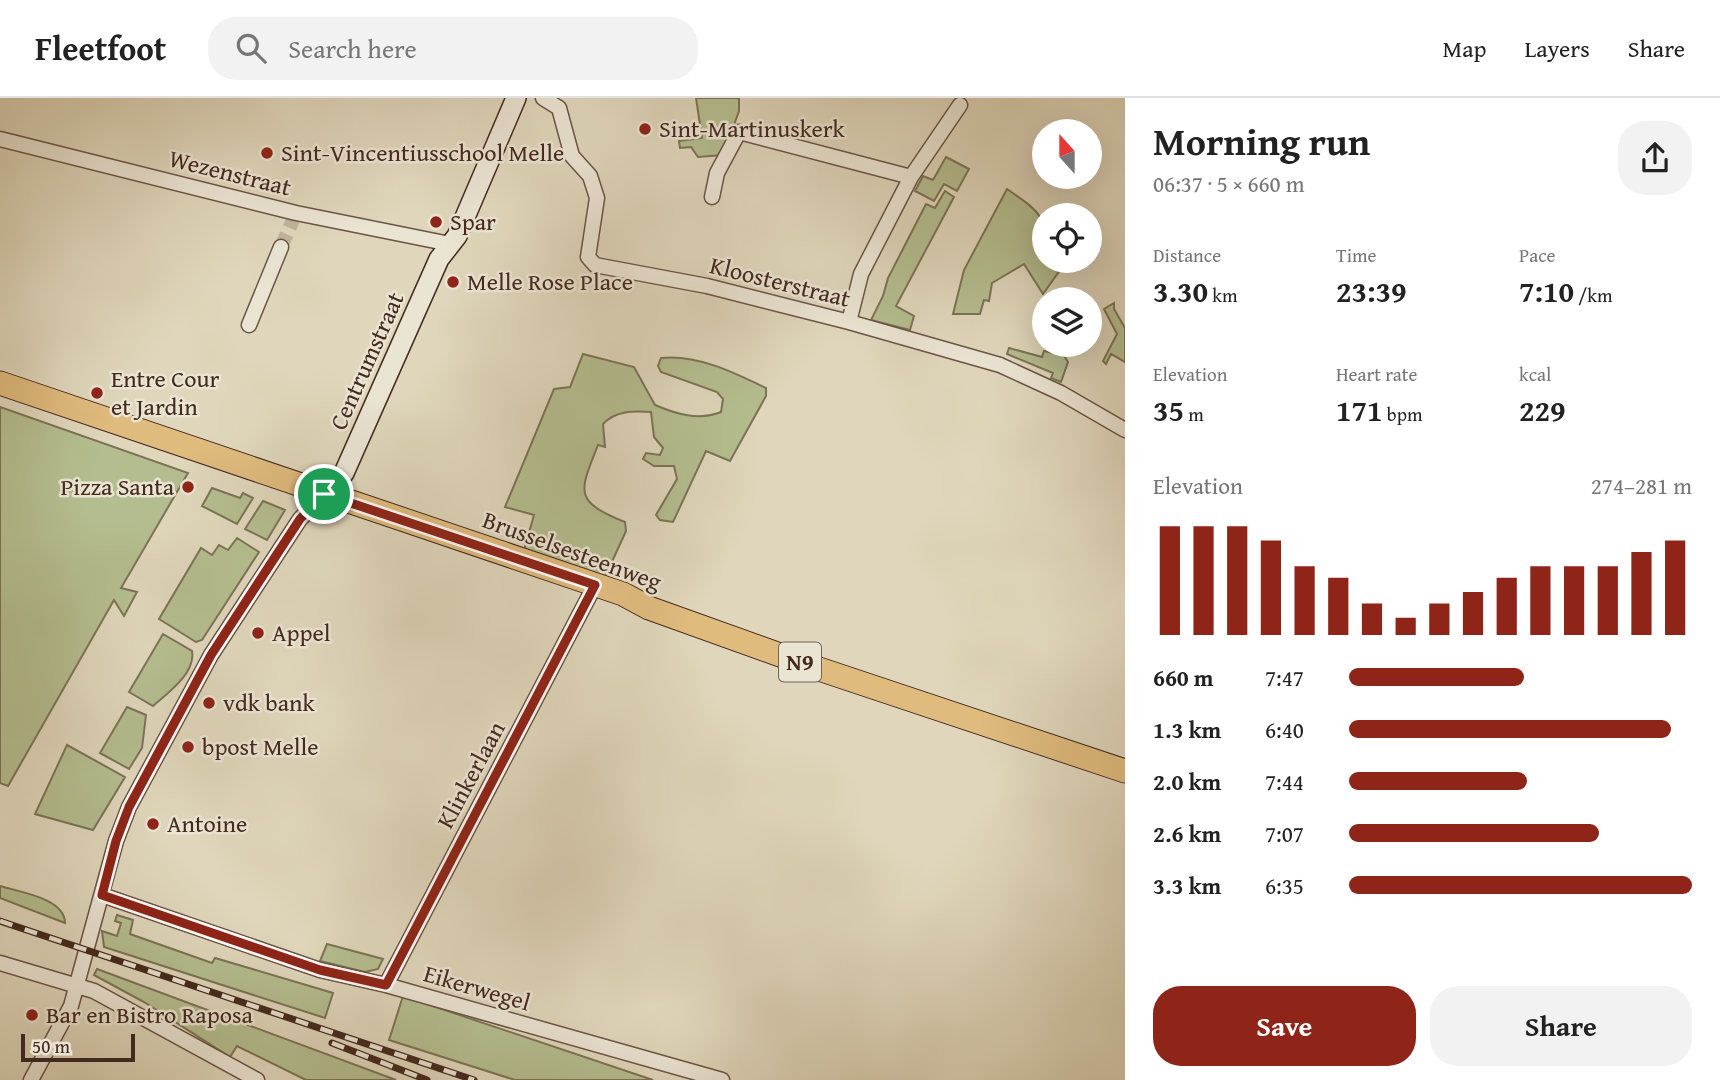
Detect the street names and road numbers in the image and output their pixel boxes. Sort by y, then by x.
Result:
street label: Wezenstraat [165,140,295,205]
street label: Kloosterstraat [706,247,854,316]
street label: Centrumstraat [321,286,413,435]
street label: Brusselsesteenweg [478,502,667,599]
road number: N9 [779,642,821,682]
street label: Klinkerlaan [428,714,514,835]
street label: Eikerwegel [420,956,535,1020]

